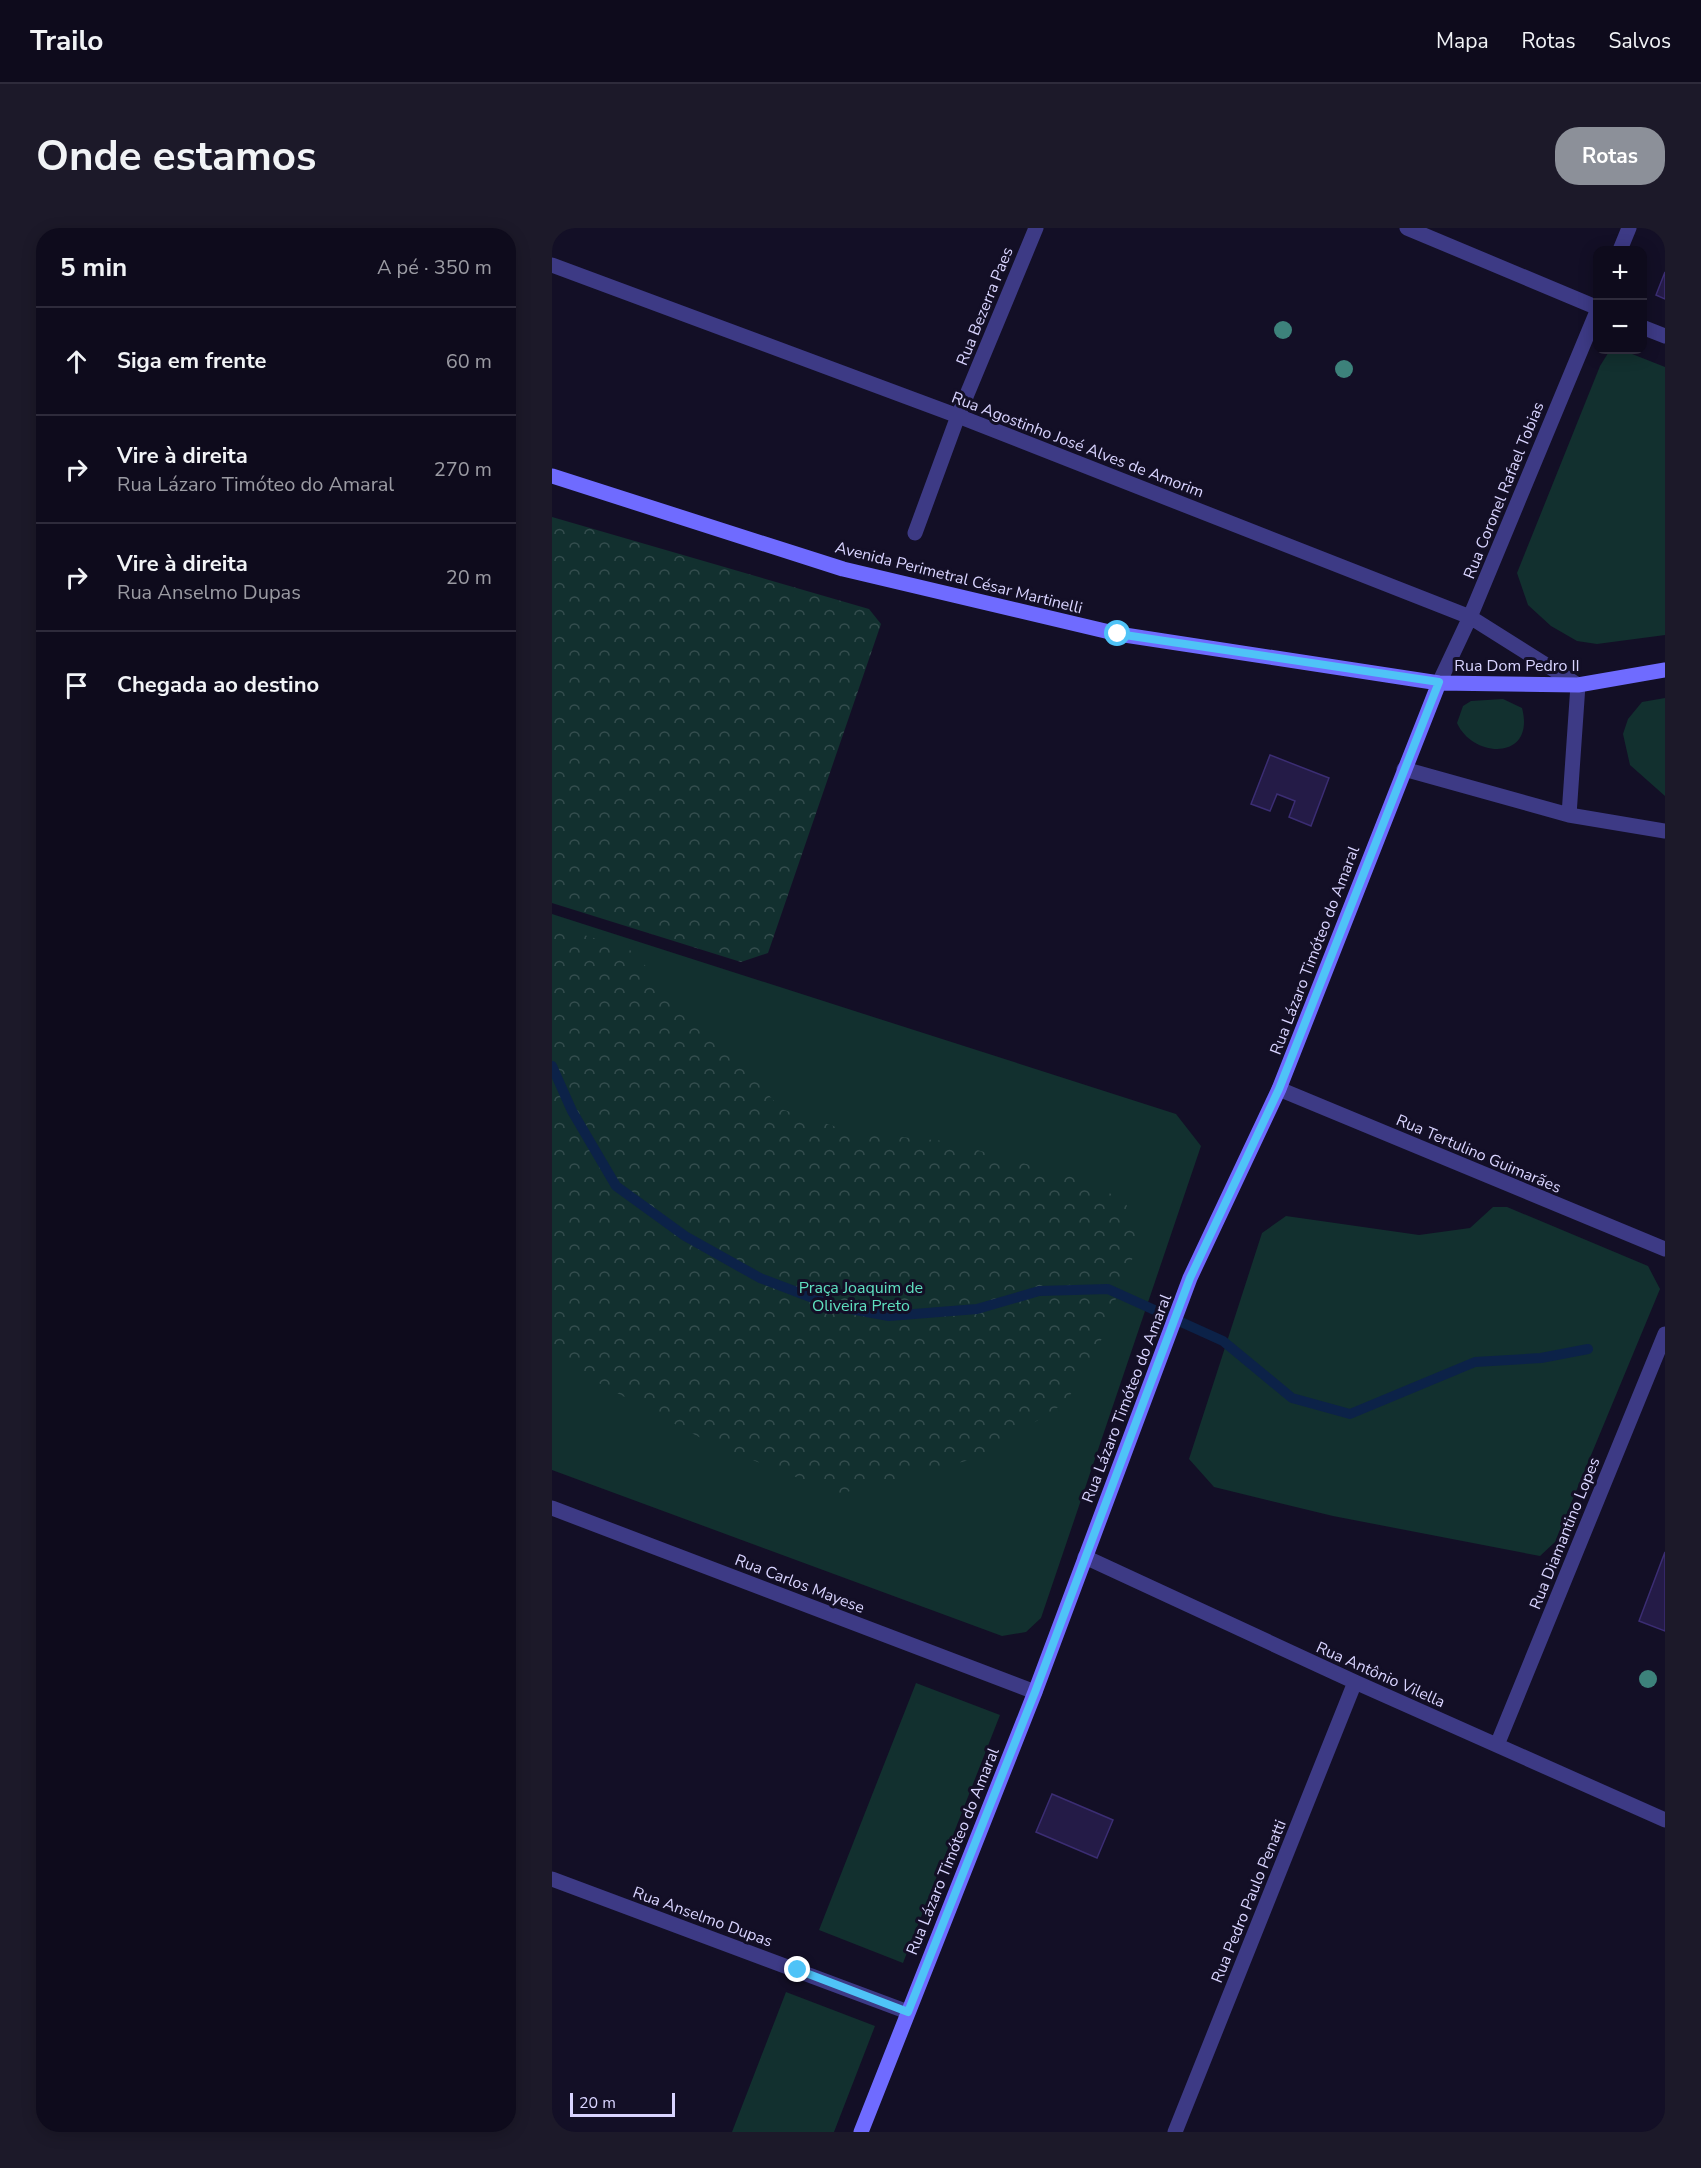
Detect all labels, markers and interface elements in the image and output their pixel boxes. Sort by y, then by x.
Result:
text: Trailo [30,22,103,60]
text: Mapa [1436,27,1489,55]
text: Rotas [1522,27,1576,55]
text: Salvos [1609,27,1671,55]
button: Rotas [1555,127,1665,185]
text: Onde estamos [36,128,317,185]
street label: Rua Bezerra Paes [951,244,1019,369]
map controls [1593,246,1647,354]
button: + [1593,246,1647,300]
text: 5 min [60,250,127,285]
text: A pé · 350 m [377,254,492,281]
button: − [1593,300,1647,354]
icon: ahead [60,345,93,378]
text: Siga em frente [117,346,266,376]
text: 60 m [446,348,492,375]
street label: Rua Agostinho José Alves de Amorim [948,387,1207,503]
street label: Rua Coronel Rafael Tobias [1458,399,1550,582]
text: Vire à direita [117,441,248,471]
icon: right [60,453,93,486]
text: 270 m [434,456,492,483]
text: Rua Lázaro Timóteo do Amaral [117,471,394,498]
street label: Avenida Perimetral César Martinelli [833,537,1085,619]
text: Vire à direita [117,549,248,579]
icon: right [60,561,93,594]
text: 20 m [446,564,492,591]
text: Rua Anselmo Dupas [117,579,301,606]
route start [1104,620,1130,646]
street label: Rua Dom Pedro II [1454,655,1580,677]
icon: arrive [60,669,93,702]
text: Chegada ao destino [117,670,319,700]
street label: Rua Lázaro Timóteo do Amaral [1265,843,1365,1058]
street label: Rua Tertulino Guimarães [1393,1109,1565,1199]
park label: Praça Joaquim de Oliveira Preto [799,1277,923,1317]
street label: Rua Lázaro Timóteo do Amaral [1077,1291,1177,1506]
street label: Rua Diamantino Lopes [1524,1454,1605,1613]
street label: Rua Carlos Mayese [732,1549,868,1619]
street label: Rua Antônio Vilella [1313,1637,1449,1713]
street label: Rua Lázaro Timóteo do Amaral [901,1744,1005,1958]
street label: Rua Pedro Paulo Penatti [1206,1817,1292,1986]
street label: Rua Anselmo Dupas [630,1881,776,1952]
route end [784,1956,810,1982]
scale bar [570,2090,675,2118]
text: 20 m [579,2092,616,2114]

